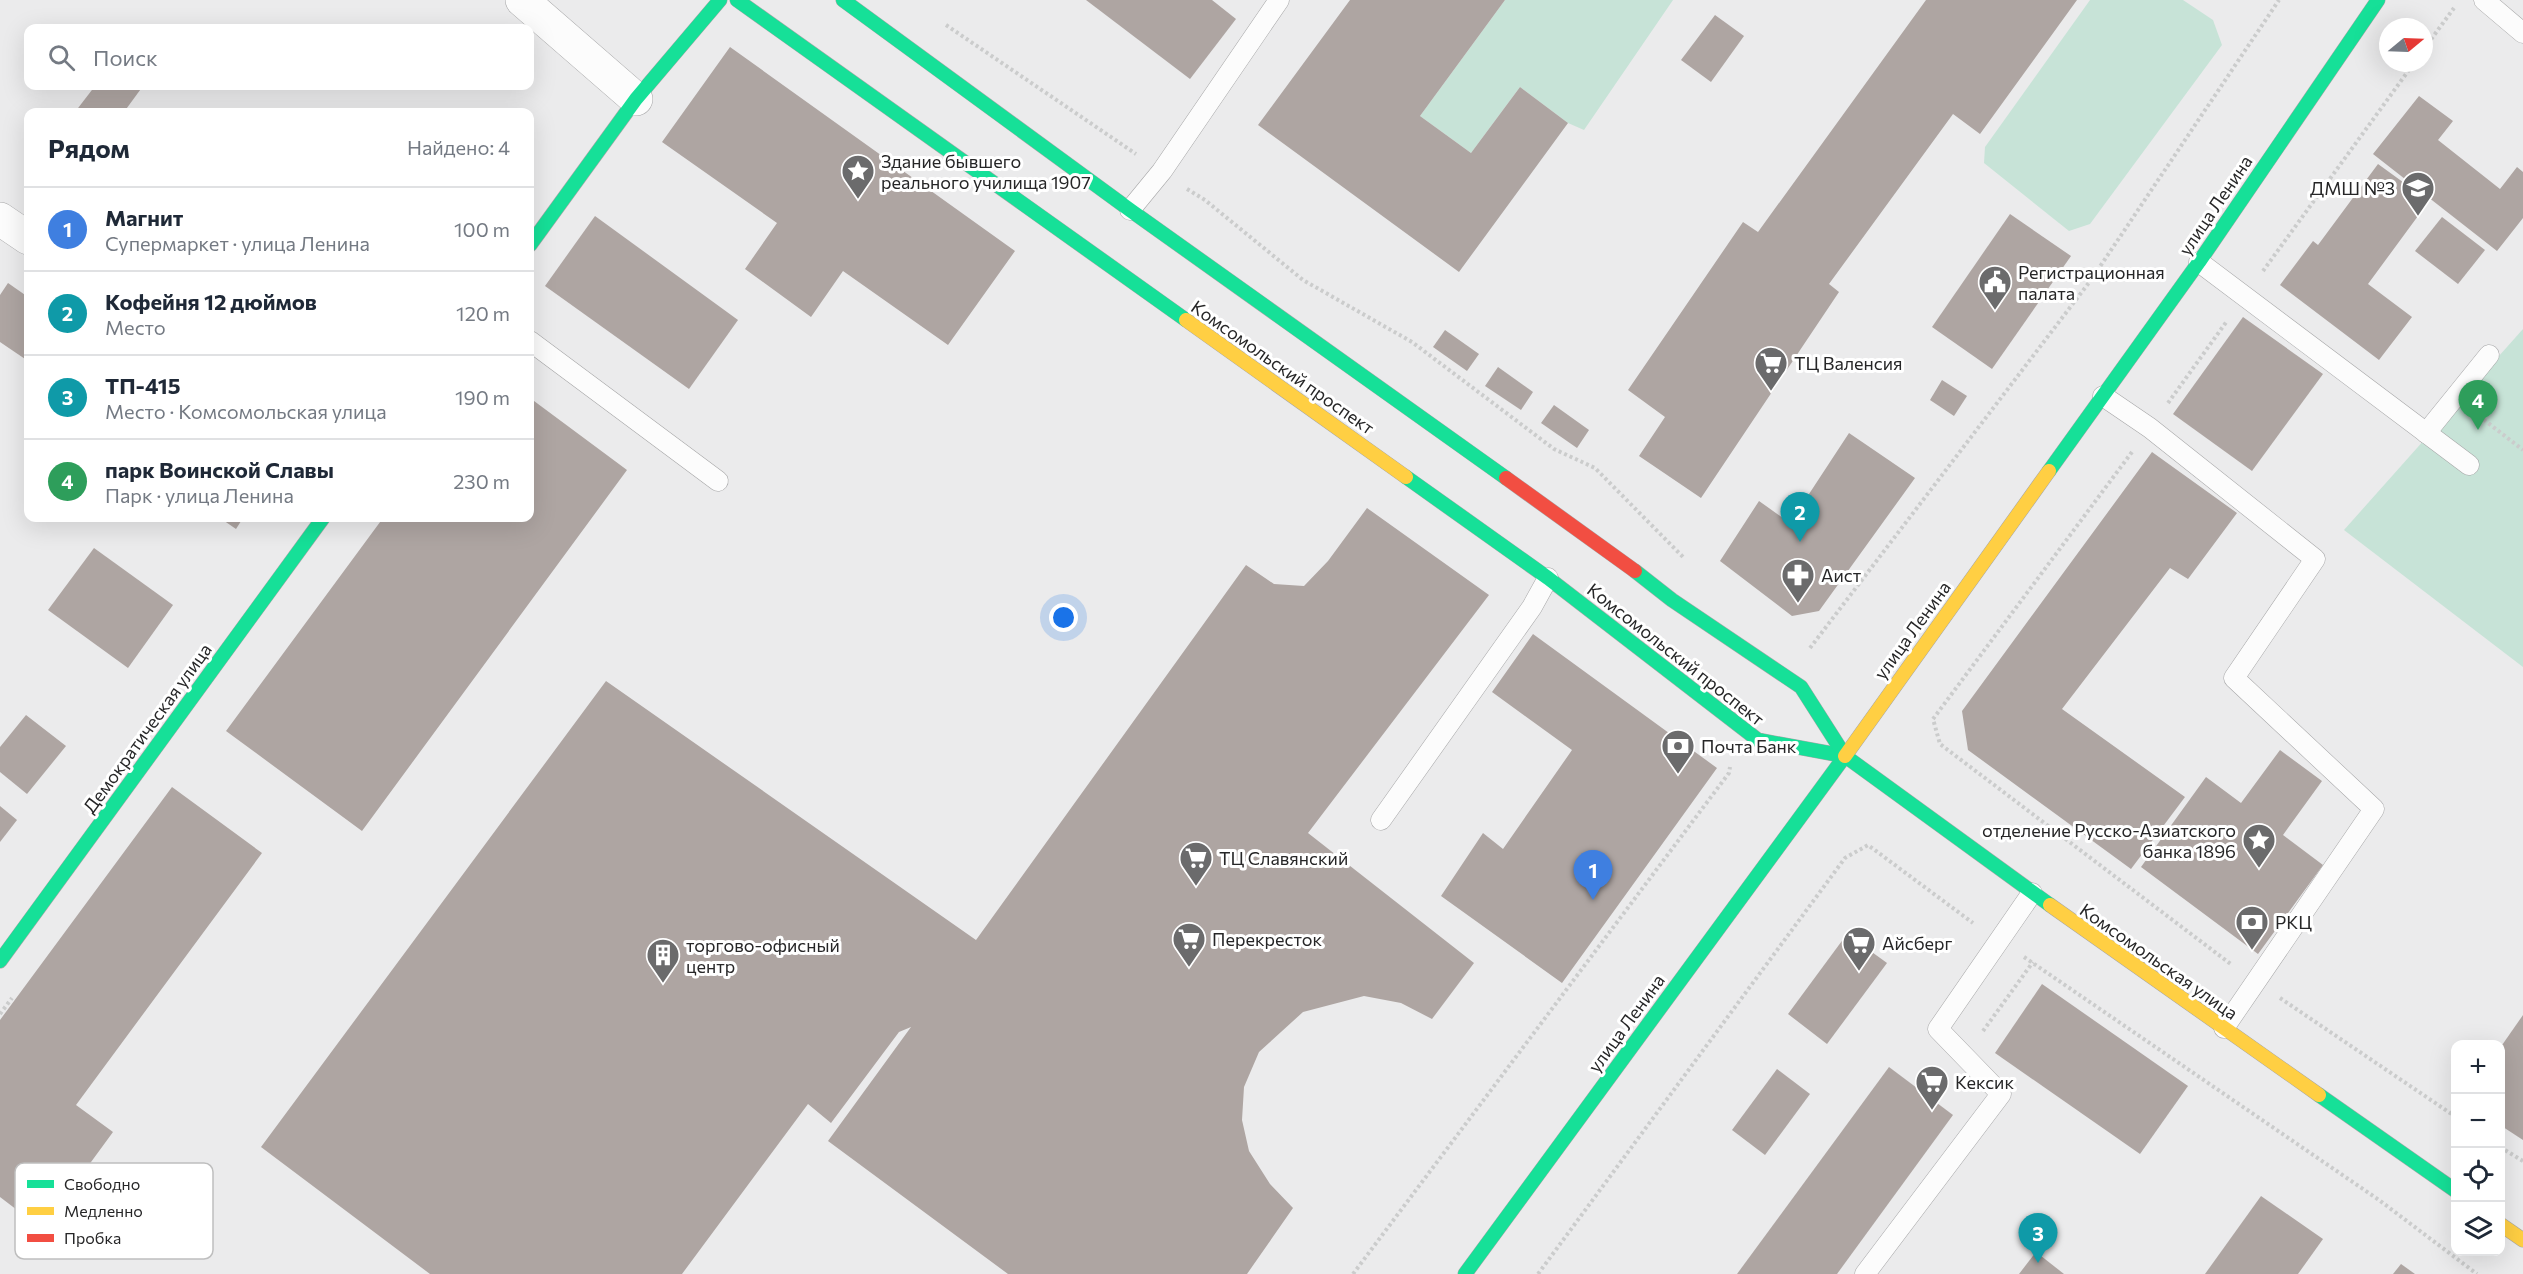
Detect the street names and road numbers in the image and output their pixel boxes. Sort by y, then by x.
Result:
street label: улица Ленина [2173,151,2257,259]
street label: Комсомольский проспект [1187,295,1379,439]
street label: улица Ленина [1869,577,1955,683]
street label: Комсомольский проспект [1583,578,1769,730]
street label: Демократическая улица [78,639,216,817]
street label: Комсомольская улица [2076,898,2242,1024]
street label: улица Ленина [1583,970,1669,1076]

